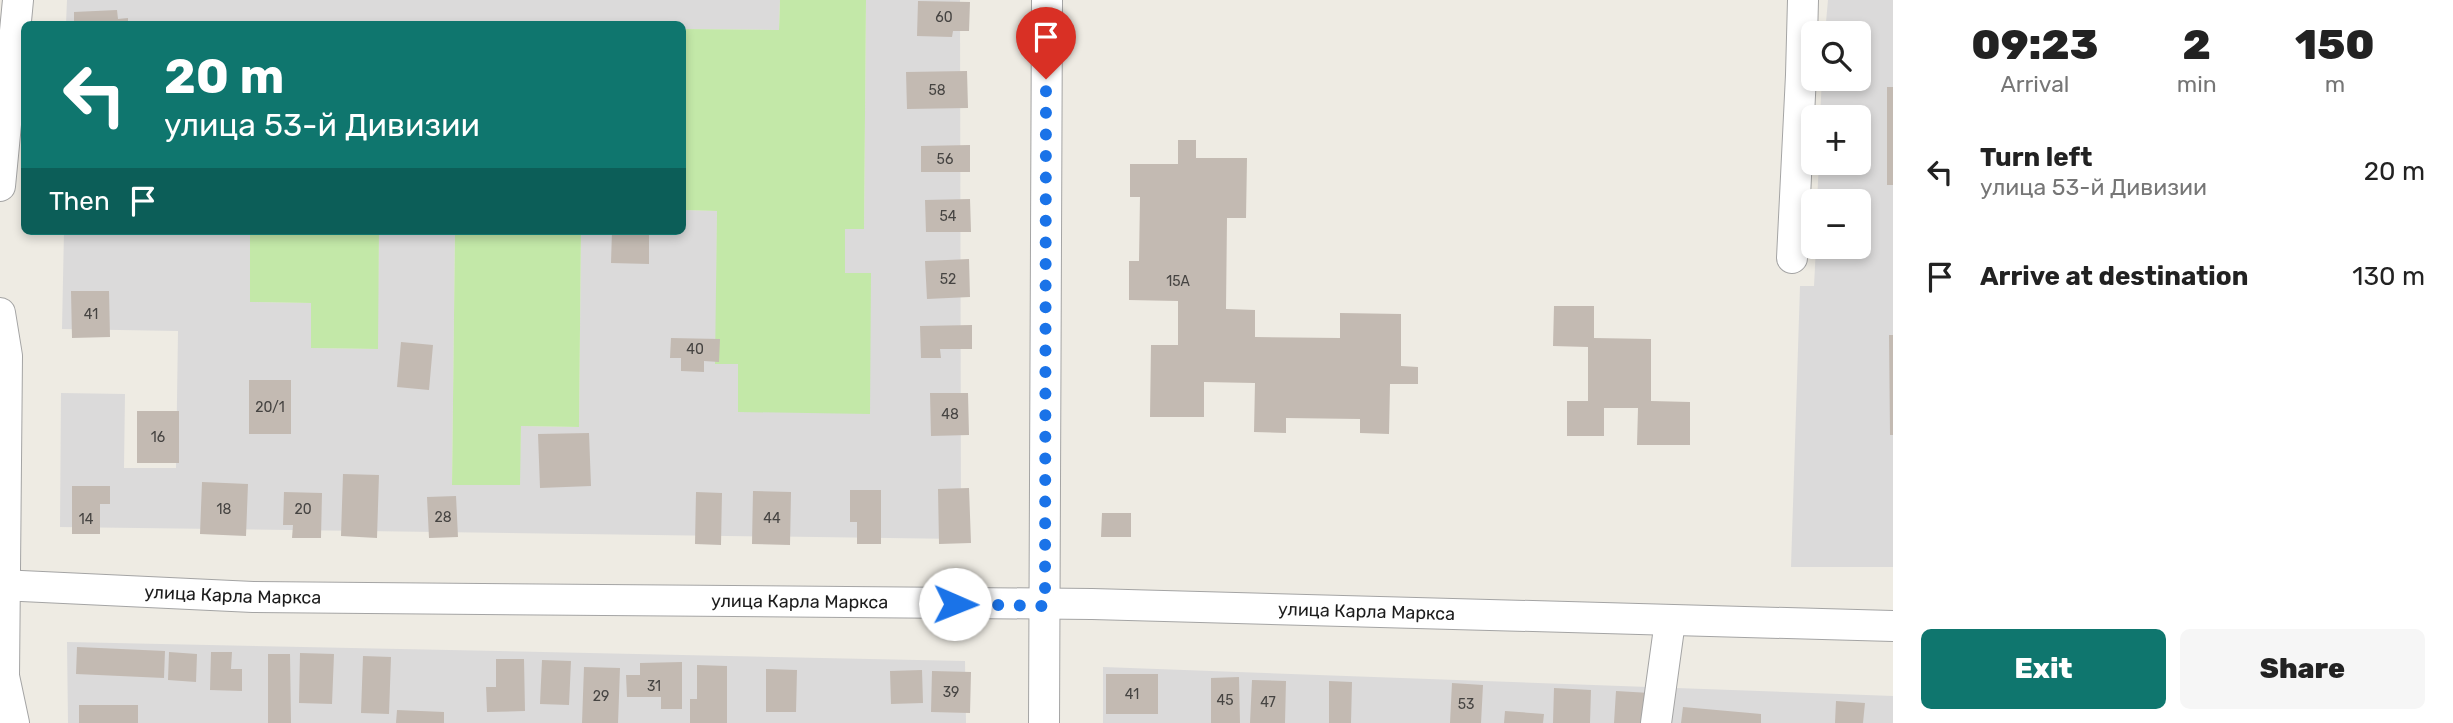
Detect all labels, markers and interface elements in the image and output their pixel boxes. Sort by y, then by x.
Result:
pin [1016,7,1076,79]
house number: 60 [935,9,953,26]
icon: arrive [1027,18,1065,56]
text: 09:23 [1971,20,2099,70]
text: 2 [2183,20,2211,70]
text: 150 [2295,20,2375,70]
map controls [1801,21,1871,259]
button: search [1801,21,1871,91]
text: 20 m [164,47,285,105]
icon: left [49,49,140,140]
text: Arrival [2000,70,2069,98]
text: min [2177,70,2217,98]
text: m [2325,70,2345,98]
house number: 58 [928,82,946,99]
button: + [1801,105,1871,175]
text: улица 53-й Дивизии [164,106,480,144]
text: Turn left [1980,142,2092,173]
house number: 56 [937,151,953,168]
icon: left [1921,153,1959,191]
text: 20 m [2364,156,2425,187]
text: улица 53-й Дивизии [1980,173,2207,201]
icon: arrive [124,182,162,220]
text: Then [49,186,110,217]
button: − [1801,189,1871,259]
house number: 54 [939,208,957,225]
icon: arrive [1921,258,1959,296]
text: Arrive at destination [1980,261,2248,292]
text: 130 m [2352,261,2425,292]
house number: 52 [940,271,956,288]
house number: 15А [1166,273,1190,290]
house number: 41 [84,306,98,323]
house number: 40 [686,341,704,358]
house number: 20/1 [255,399,285,416]
house number: 48 [941,406,959,423]
house number: 16 [151,429,165,446]
house number: 18 [217,501,232,518]
house number: 20 [294,501,312,518]
house number: 28 [434,509,452,526]
house number: 44 [763,510,781,527]
house number: 14 [79,511,94,528]
position arrow [918,567,992,641]
street label: улица Карла Маркса [144,581,321,609]
street label: улица Карла Маркса [711,590,888,613]
street label: улица Карла Маркса [1278,598,1455,625]
button: Exit [1921,629,2166,709]
button: Share [2180,629,2425,709]
house number: 31 [647,678,661,695]
house number: 39 [943,684,959,701]
house number: 41 [1125,686,1139,703]
house number: 29 [593,688,609,705]
house number: 45 [1216,692,1234,709]
house number: 47 [1260,694,1276,711]
house number: 53 [1458,696,1474,713]

